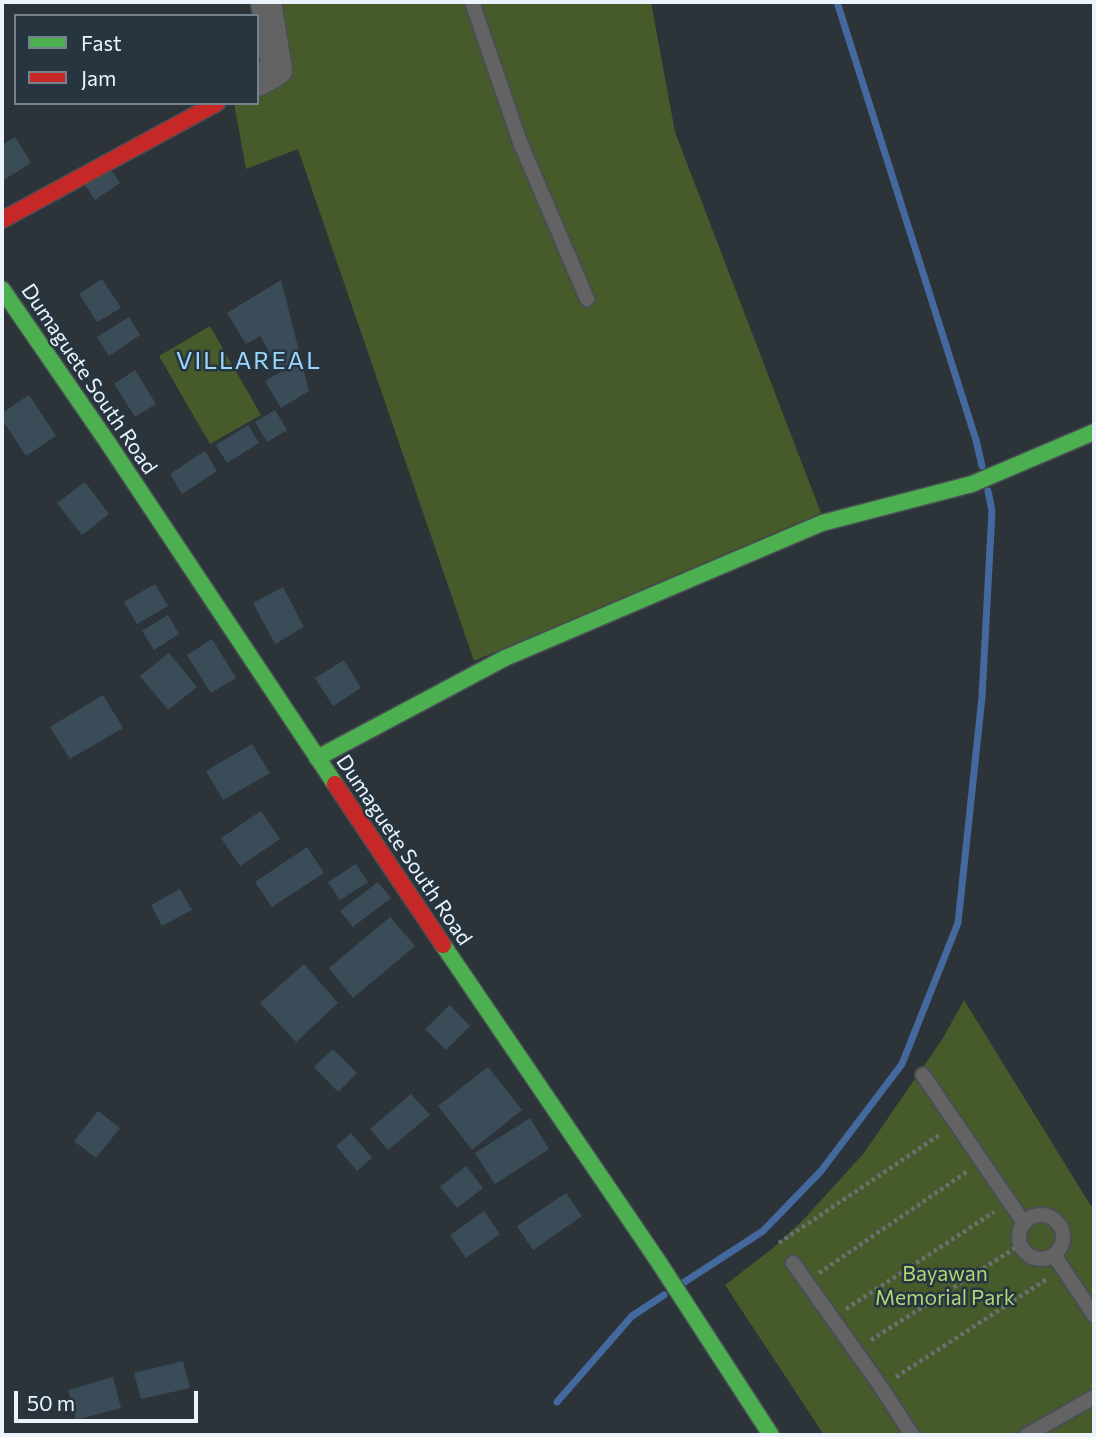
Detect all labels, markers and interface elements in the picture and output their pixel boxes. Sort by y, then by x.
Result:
legend [14,14,259,105]
text: Fast [81,30,122,55]
text: Jam [81,65,116,90]
street label: Dumaguete South Road [16,279,162,479]
district label: VILLAREAL [177,347,321,375]
street label: Dumaguete South Road [331,750,477,950]
park label: Bayawan Memorial Park [875,1261,1015,1311]
scale bar [18,1378,201,1422]
text: 50 m [27,1390,75,1415]

